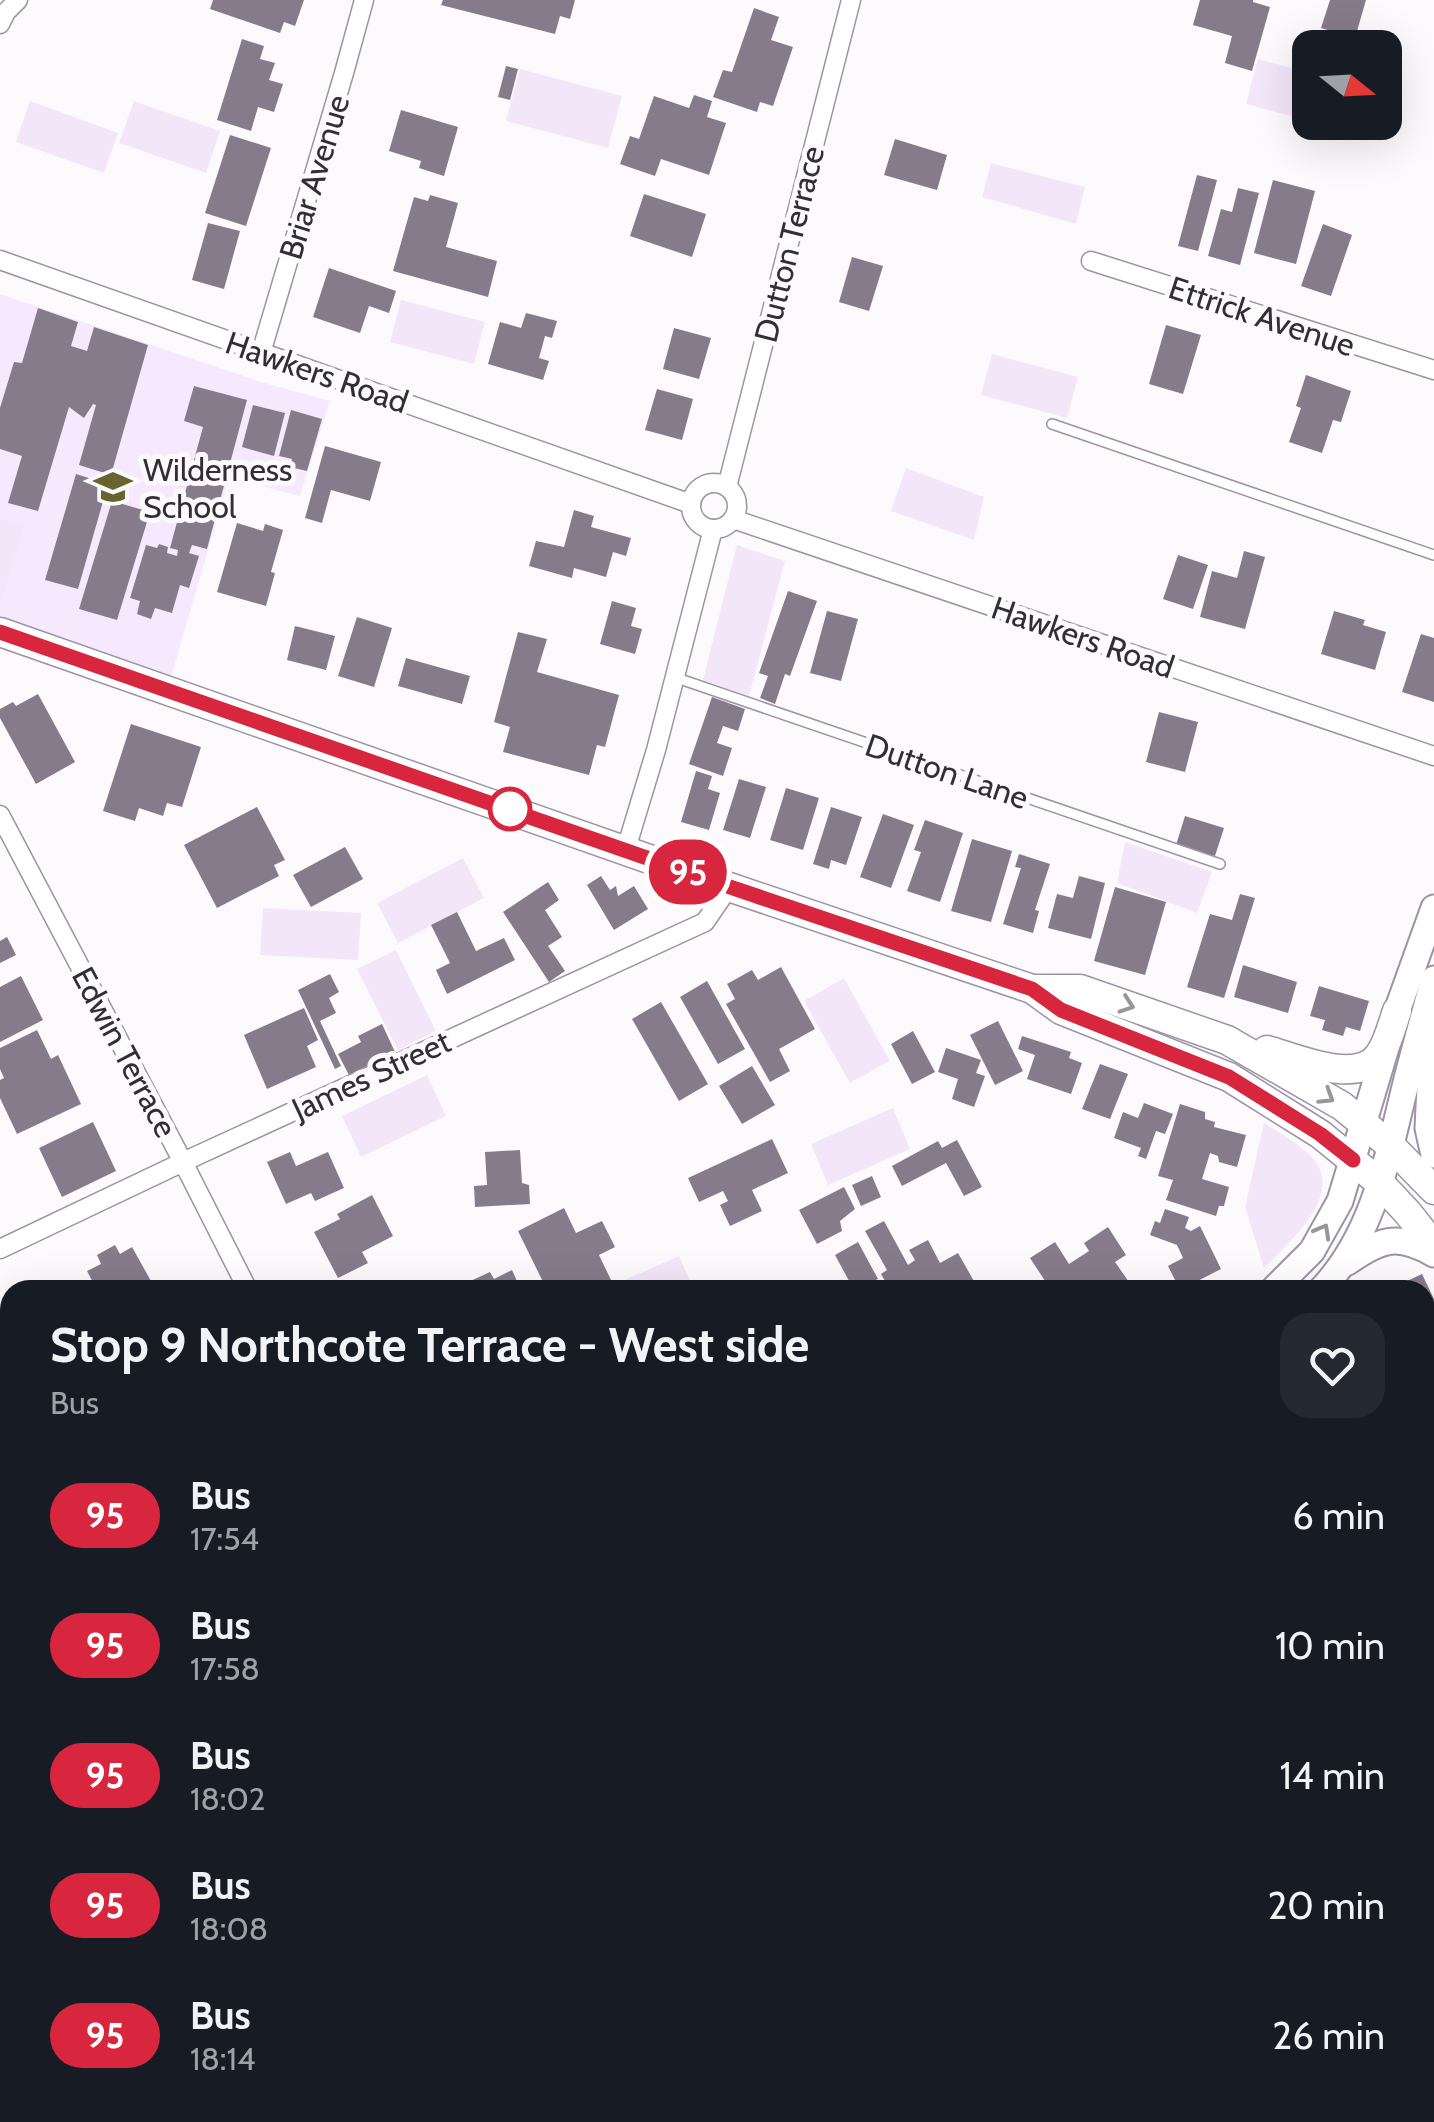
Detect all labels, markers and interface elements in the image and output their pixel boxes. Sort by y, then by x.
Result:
north arrow [1292,30,1402,140]
map controls [1292,30,1402,140]
street label: Briar Avenue [271,90,357,264]
street label: Dutton Terrace [746,142,832,346]
street label: Ettrick Avenue [1164,268,1360,364]
street label: Hawkers Road [221,323,413,421]
place label: Wilderness School [143,450,292,526]
school or university icon: Wilderness School [92,466,134,508]
street label: Hawkers Road [987,588,1179,686]
street label: Dutton Lane [860,725,1034,817]
unlabelled marker [489,788,531,830]
line badge: 95 [643,840,733,904]
text: 95 [669,851,707,894]
street label: Edwin Terrace [64,960,186,1144]
one-way arrow [1117,993,1134,1014]
street label: James Street [285,1021,457,1129]
one-way arrow [1316,1085,1334,1104]
one-way arrow [1311,1224,1331,1242]
button: heart [1280,1313,1385,1418]
text: Stop 9 Northcote Terrace - West side [50,1316,809,1374]
text: Bus [50,1383,99,1422]
text: Bus [190,1472,251,1519]
text: 6 min [1292,1492,1385,1539]
text: 95 [86,1494,124,1537]
text: 17:54 [190,1519,259,1558]
text: Bus [190,1602,251,1649]
text: 10 min [1275,1622,1385,1669]
text: 95 [86,1624,124,1667]
text: 17:58 [190,1649,260,1688]
text: Bus [190,1732,251,1779]
text: 14 min [1279,1752,1385,1799]
text: 95 [86,1754,124,1797]
text: 18:02 [190,1779,266,1818]
text: Bus [190,1862,251,1909]
text: 20 min [1267,1882,1385,1929]
text: 95 [86,1884,124,1927]
text: 18:08 [190,1909,268,1948]
text: Bus [190,1992,251,2039]
text: 26 min [1272,2012,1385,2059]
text: 95 [86,2014,124,2057]
text: 18:14 [190,2039,255,2078]

